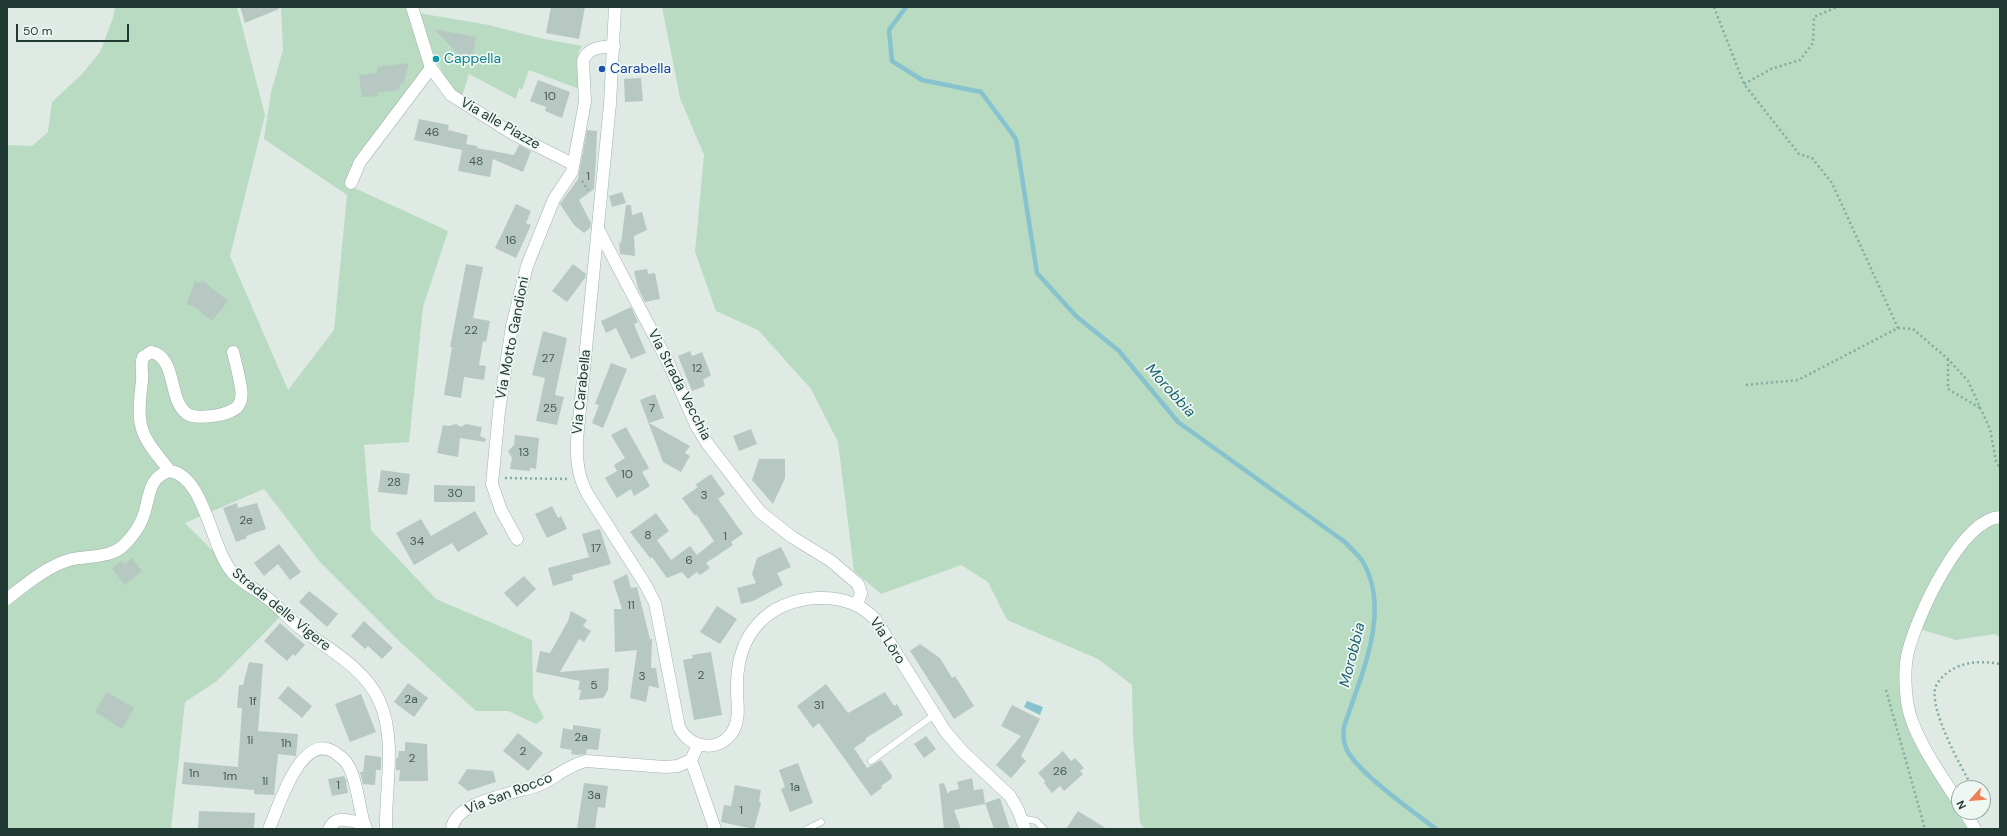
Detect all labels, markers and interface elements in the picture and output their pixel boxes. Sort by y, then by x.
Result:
scale bar [18,16,131,42]
text: 50 m [23,23,52,39]
place label: Cappella [444,51,501,67]
marker: Cappella [431,54,441,64]
place label: Carabella [610,61,671,77]
marker: Carabella [597,64,607,74]
house number: 10 [544,90,556,104]
street label: Via alle Piazze [457,94,543,154]
house number: 46 [425,126,439,140]
house number: 48 [469,155,483,169]
house number: 1 [586,170,590,184]
house number: 16 [505,234,517,248]
street label: Via Motto Gandioni [493,275,533,401]
house number: 22 [464,324,478,338]
street label: Via Strada Vecchia [644,327,714,443]
street label: Via Carabella [569,349,595,435]
house number: 27 [541,352,555,366]
water label: Morobbia [1141,360,1199,422]
house number: 12 [692,362,702,376]
house number: 25 [543,402,557,416]
house number: 7 [649,402,655,416]
house number: 13 [519,446,529,460]
house number: 10 [621,468,633,482]
house number: 28 [387,476,401,490]
house number: 30 [447,487,463,501]
house number: 3 [700,489,708,503]
house number: 2e [239,514,253,528]
house number: 8 [644,529,652,543]
house number: 1 [723,530,727,544]
house number: 34 [410,535,424,549]
house number: 17 [591,542,601,556]
house number: 6 [685,554,693,568]
street label: Strada delle Vigere [228,565,334,655]
house number: 11 [627,599,635,613]
street label: Via Lôro [866,614,908,668]
water label: Morobbia [1336,621,1370,689]
house number: 2 [698,669,704,683]
house number: 3 [638,670,646,684]
house number: 5 [590,679,598,693]
house number: 2a [404,693,418,707]
house number: 1f [249,695,257,709]
house number: 31 [814,699,824,713]
house number: 2a [574,731,588,745]
house number: 1i [247,734,253,748]
house number: 1h [281,737,291,751]
house number: 2 [520,745,526,759]
house number: 2 [409,752,415,766]
house number: 26 [1053,765,1067,779]
house number: 1n [189,767,199,781]
house number: 1m [223,770,237,784]
street label: Via San Rocco [463,770,555,818]
house number: 1l [262,775,268,789]
house number: 1 [336,779,340,793]
north arrow [1951,780,1991,820]
house number: 1a [790,781,800,795]
house number: 3a [587,789,601,803]
text: N [1953,798,1969,812]
house number: 1 [739,804,743,818]

